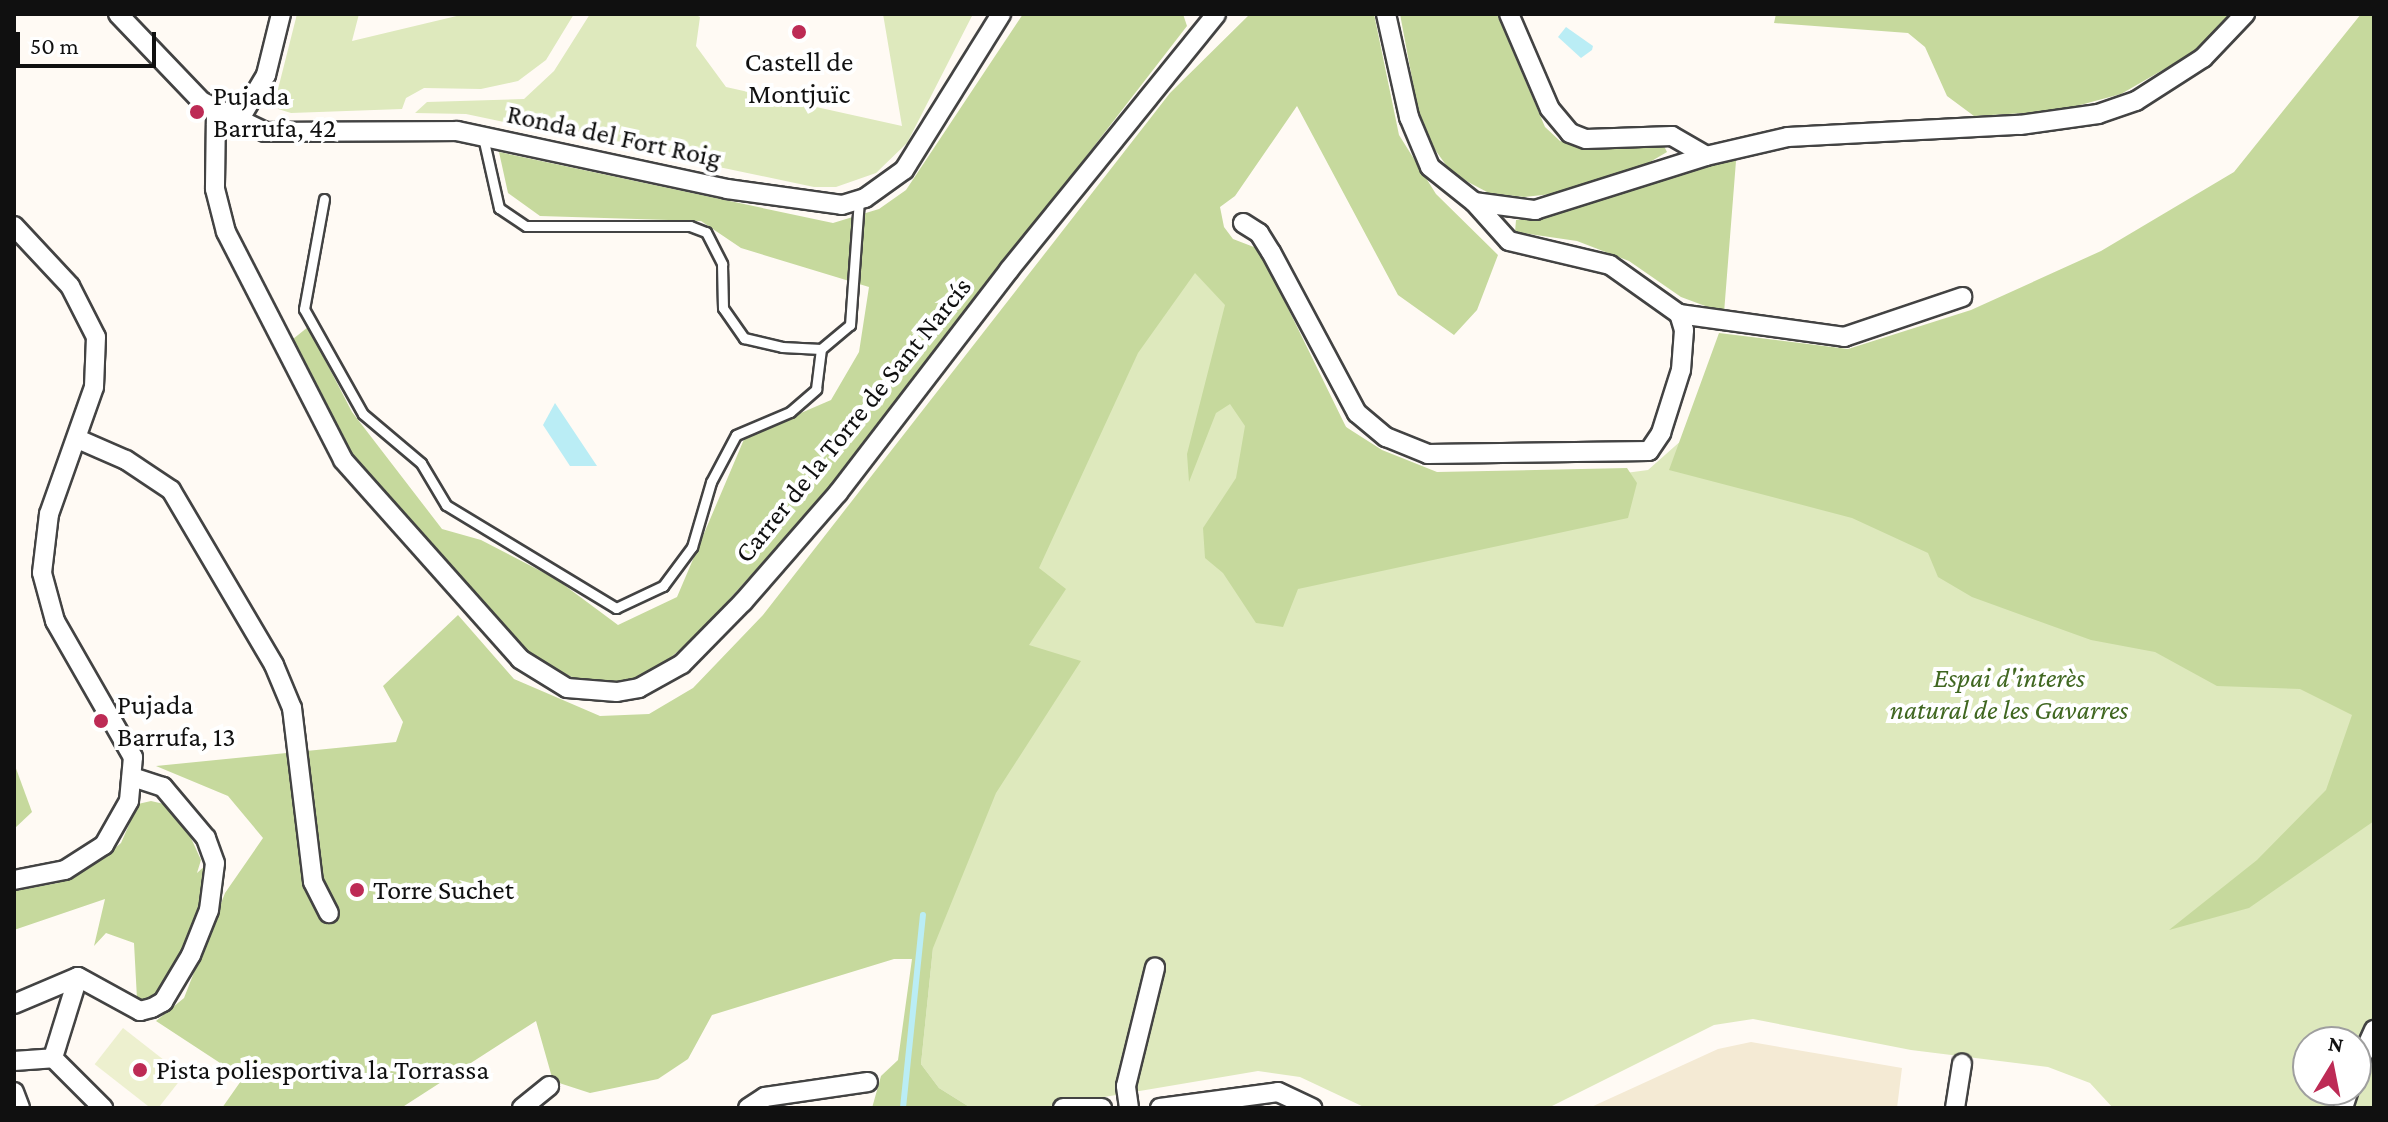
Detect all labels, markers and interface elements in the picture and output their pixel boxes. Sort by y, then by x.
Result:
scale bar [20,16,160,66]
marker: Castell de Montjuïc [790,23,808,41]
text: 50 m [30,32,79,59]
place label: Castell de Montjuïc [745,45,853,111]
place label: Pujada Barrufa, 42 [213,79,336,145]
street label: Ronda del Fort Roig [504,97,724,175]
marker: Pujada Barrufa, 42 [188,103,206,121]
street label: Carrer de la Torre de Sant Narcís [728,271,978,569]
park label: Espai d'interès natural de les Gavarres [1890,661,2128,727]
place label: Pujada Barrufa, 13 [117,688,236,754]
marker: Pujada Barrufa, 13 [92,712,110,730]
place label: Torre Suchet [373,873,514,907]
marker: Torre Suchet [348,881,366,899]
north arrow [2292,1026,2372,1106]
text: N [2326,1030,2345,1057]
place label: Pista poliesportiva la Torrassa [156,1053,489,1087]
marker: Pista poliesportiva la Torrassa [131,1061,149,1079]

